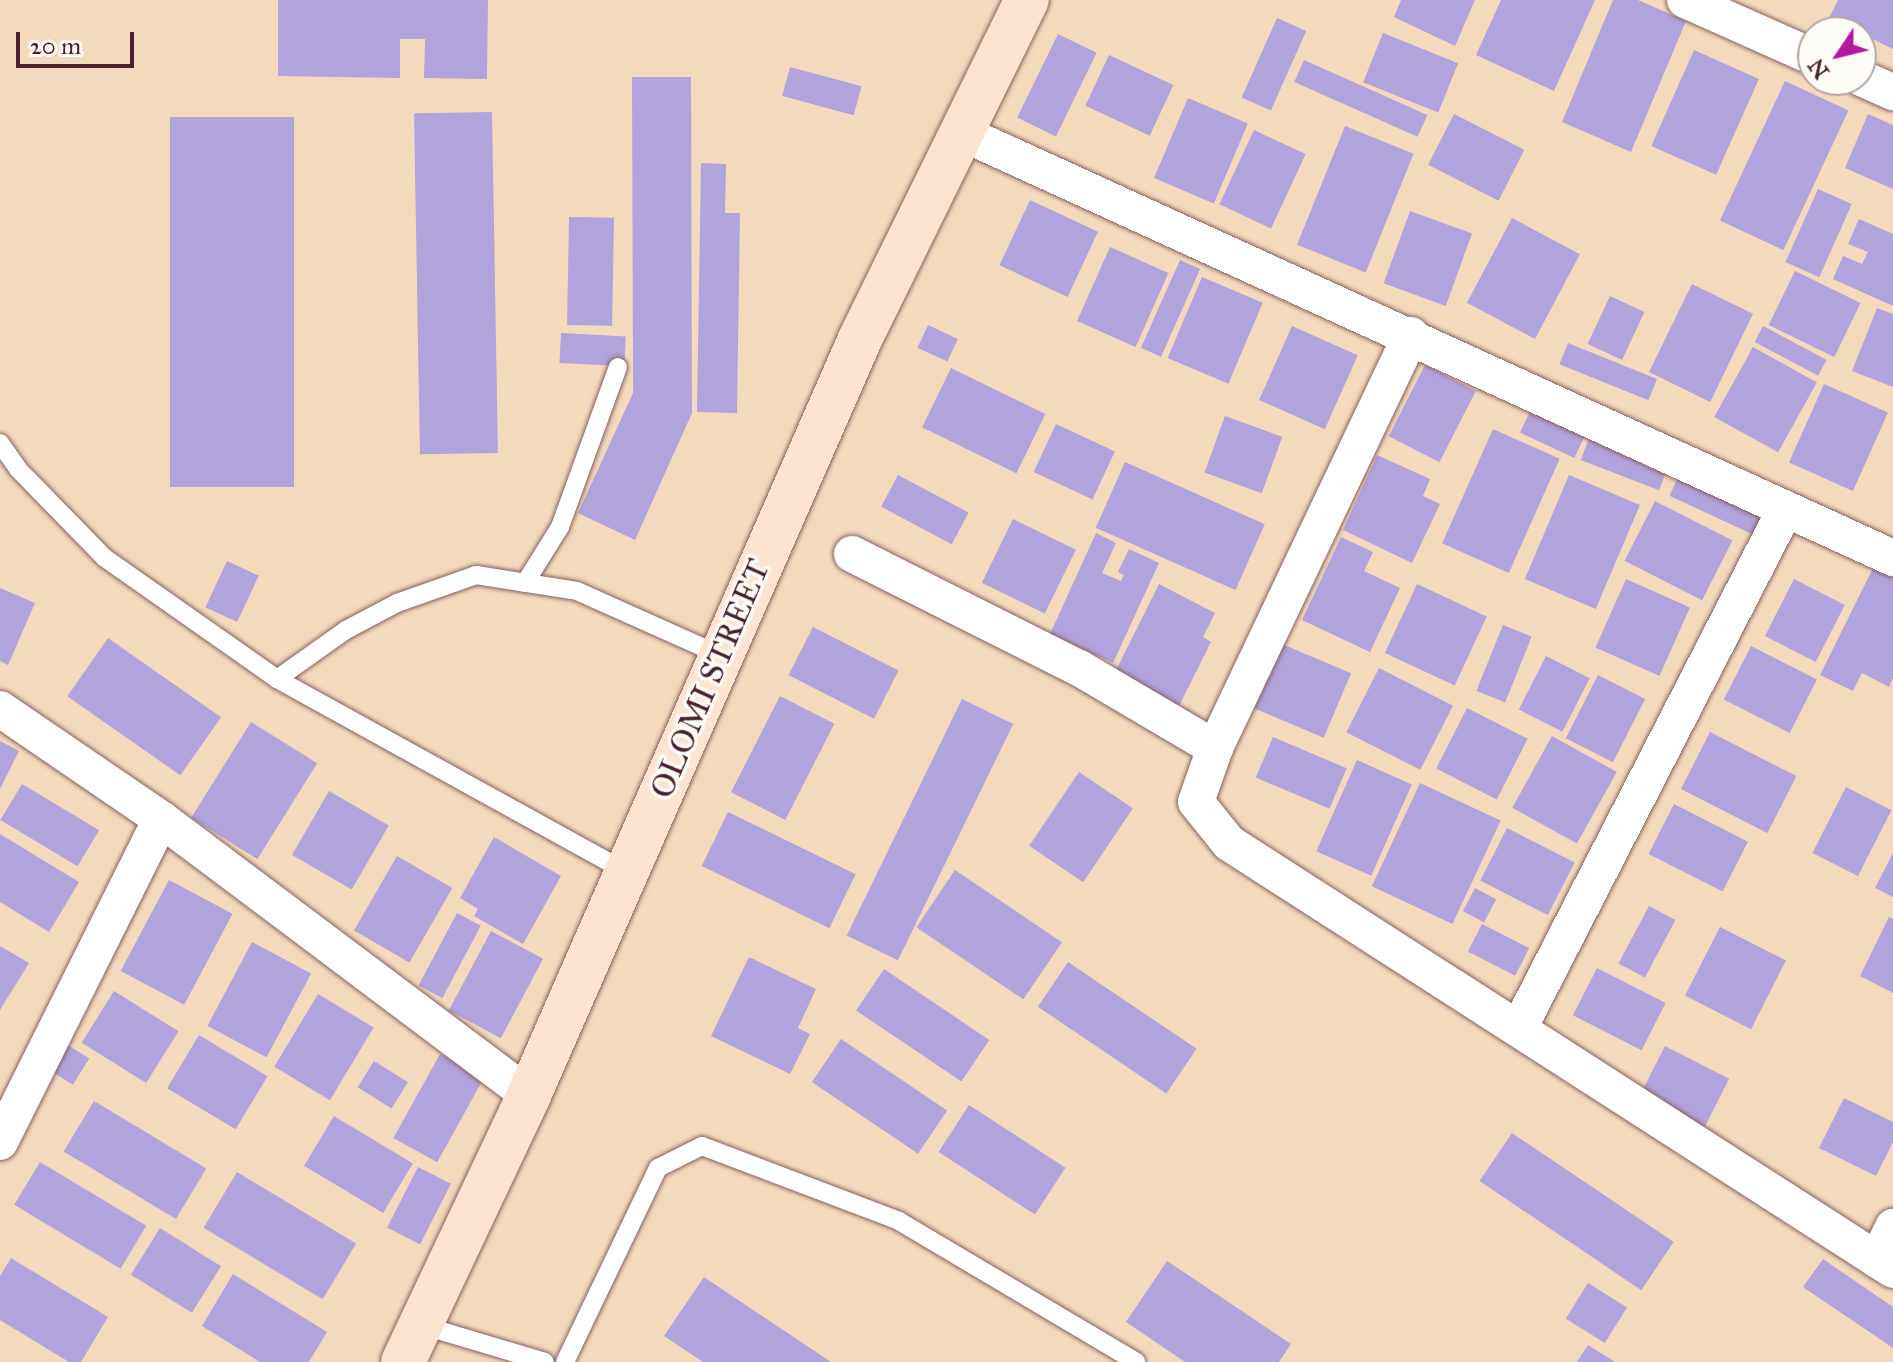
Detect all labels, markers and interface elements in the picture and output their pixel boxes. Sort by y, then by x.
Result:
scale bar [20,16,138,66]
north arrow [1797,16,1877,96]
text: 20 m [30,31,81,61]
text: N [1802,54,1835,84]
street label: OLOMI STREET [643,554,779,804]

